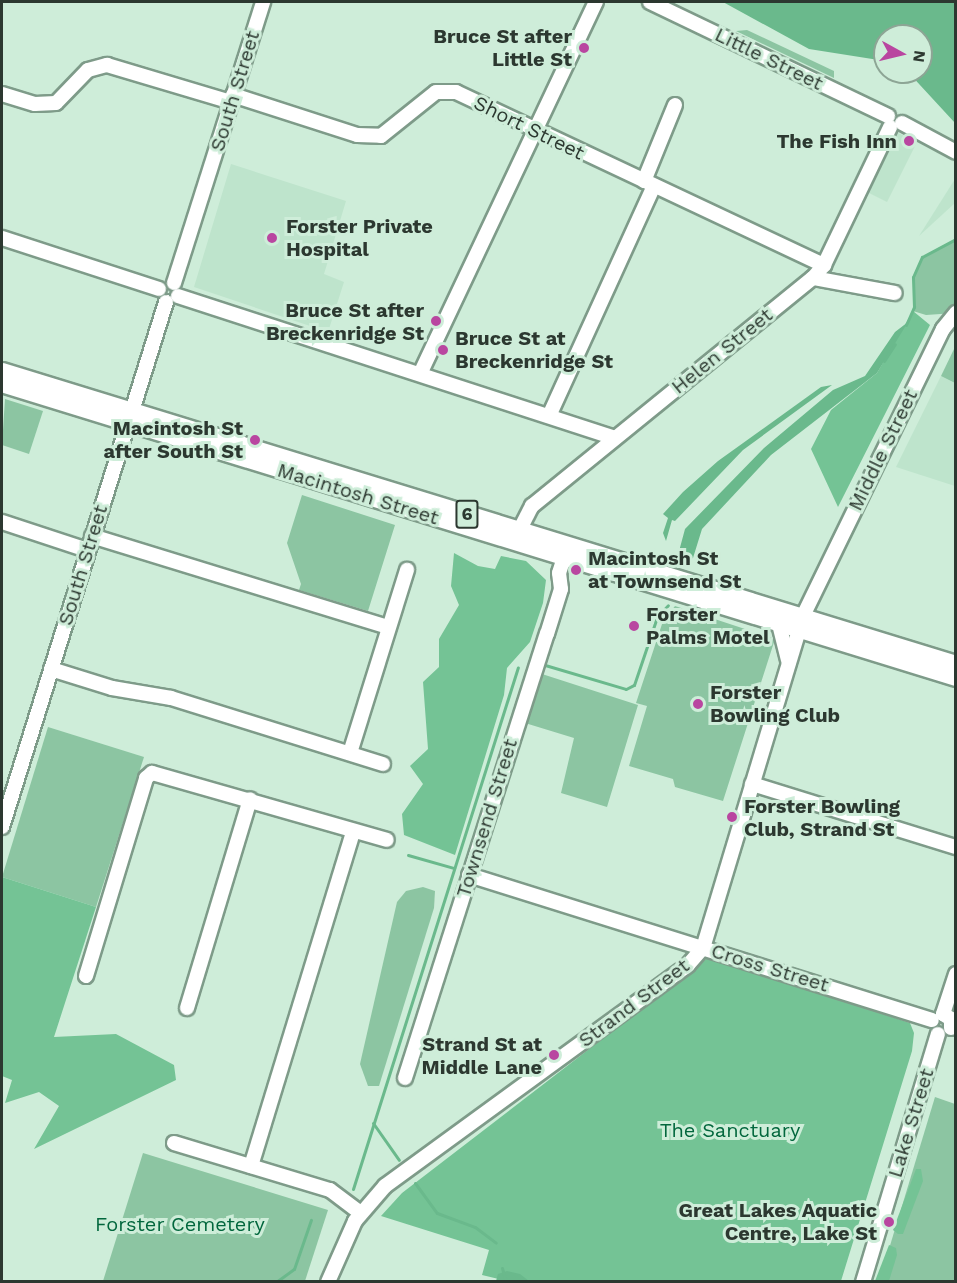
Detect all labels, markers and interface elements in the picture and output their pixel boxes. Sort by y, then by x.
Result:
street label: Little Street [711,22,827,96]
place label: Bruce St after Little St [433,24,572,71]
north arrow [873,24,933,84]
street label: South Street [205,28,265,154]
marker: Bruce St after Little St [577,41,591,55]
text: N [909,49,930,63]
street label: Short Street [470,91,588,165]
place label: The Fish Inn [776,129,897,153]
marker: The Fish Inn [902,134,916,148]
place label: Forster Private Hospital [286,214,433,261]
marker: Forster Private Hospital [263,229,281,247]
place label: Bruce St after Breckenridge St [266,298,424,345]
street label: Helen Street [667,303,777,399]
marker: Bruce St after Breckenridge St [429,314,443,328]
place label: Bruce St at Breckenridge St [455,326,613,373]
marker: Bruce St at Breckenridge St [436,343,450,357]
street label: Middle Street [843,385,923,515]
place label: Macintosh St after South St [103,416,243,463]
marker: Macintosh St after South St [248,433,262,447]
street label: Macintosh Street [274,458,442,530]
road number: 6 [455,499,479,529]
street label: South Street [53,502,113,628]
place label: Macintosh St at Townsend St [588,546,741,593]
marker: Macintosh St at Townsend St [569,563,583,577]
place label: Forster Palms Motel [646,602,770,649]
marker: Forster Palms Motel [627,619,641,633]
place label: Forster Bowling Club [710,680,840,727]
marker: Forster Bowling Club [691,697,705,711]
street label: Townsend Street [451,736,523,900]
place label: Forster Bowling Club, Strand St [744,794,900,841]
marker: Forster Bowling Club, Strand St [725,810,739,824]
street label: Cross Street [708,939,832,997]
street label: Strand Street [574,954,694,1052]
place label: Strand St at Middle Lane [421,1032,542,1079]
marker: Strand St at Middle Lane [547,1048,561,1062]
street label: Lake Street [883,1066,939,1180]
park label: The Sanctuary [660,1118,800,1142]
place label: Great Lakes Aquatic Centre, Lake St [678,1198,877,1245]
park label: Forster Cemetery [95,1212,265,1236]
marker: Great Lakes Aquatic Centre, Lake St [882,1215,896,1229]

